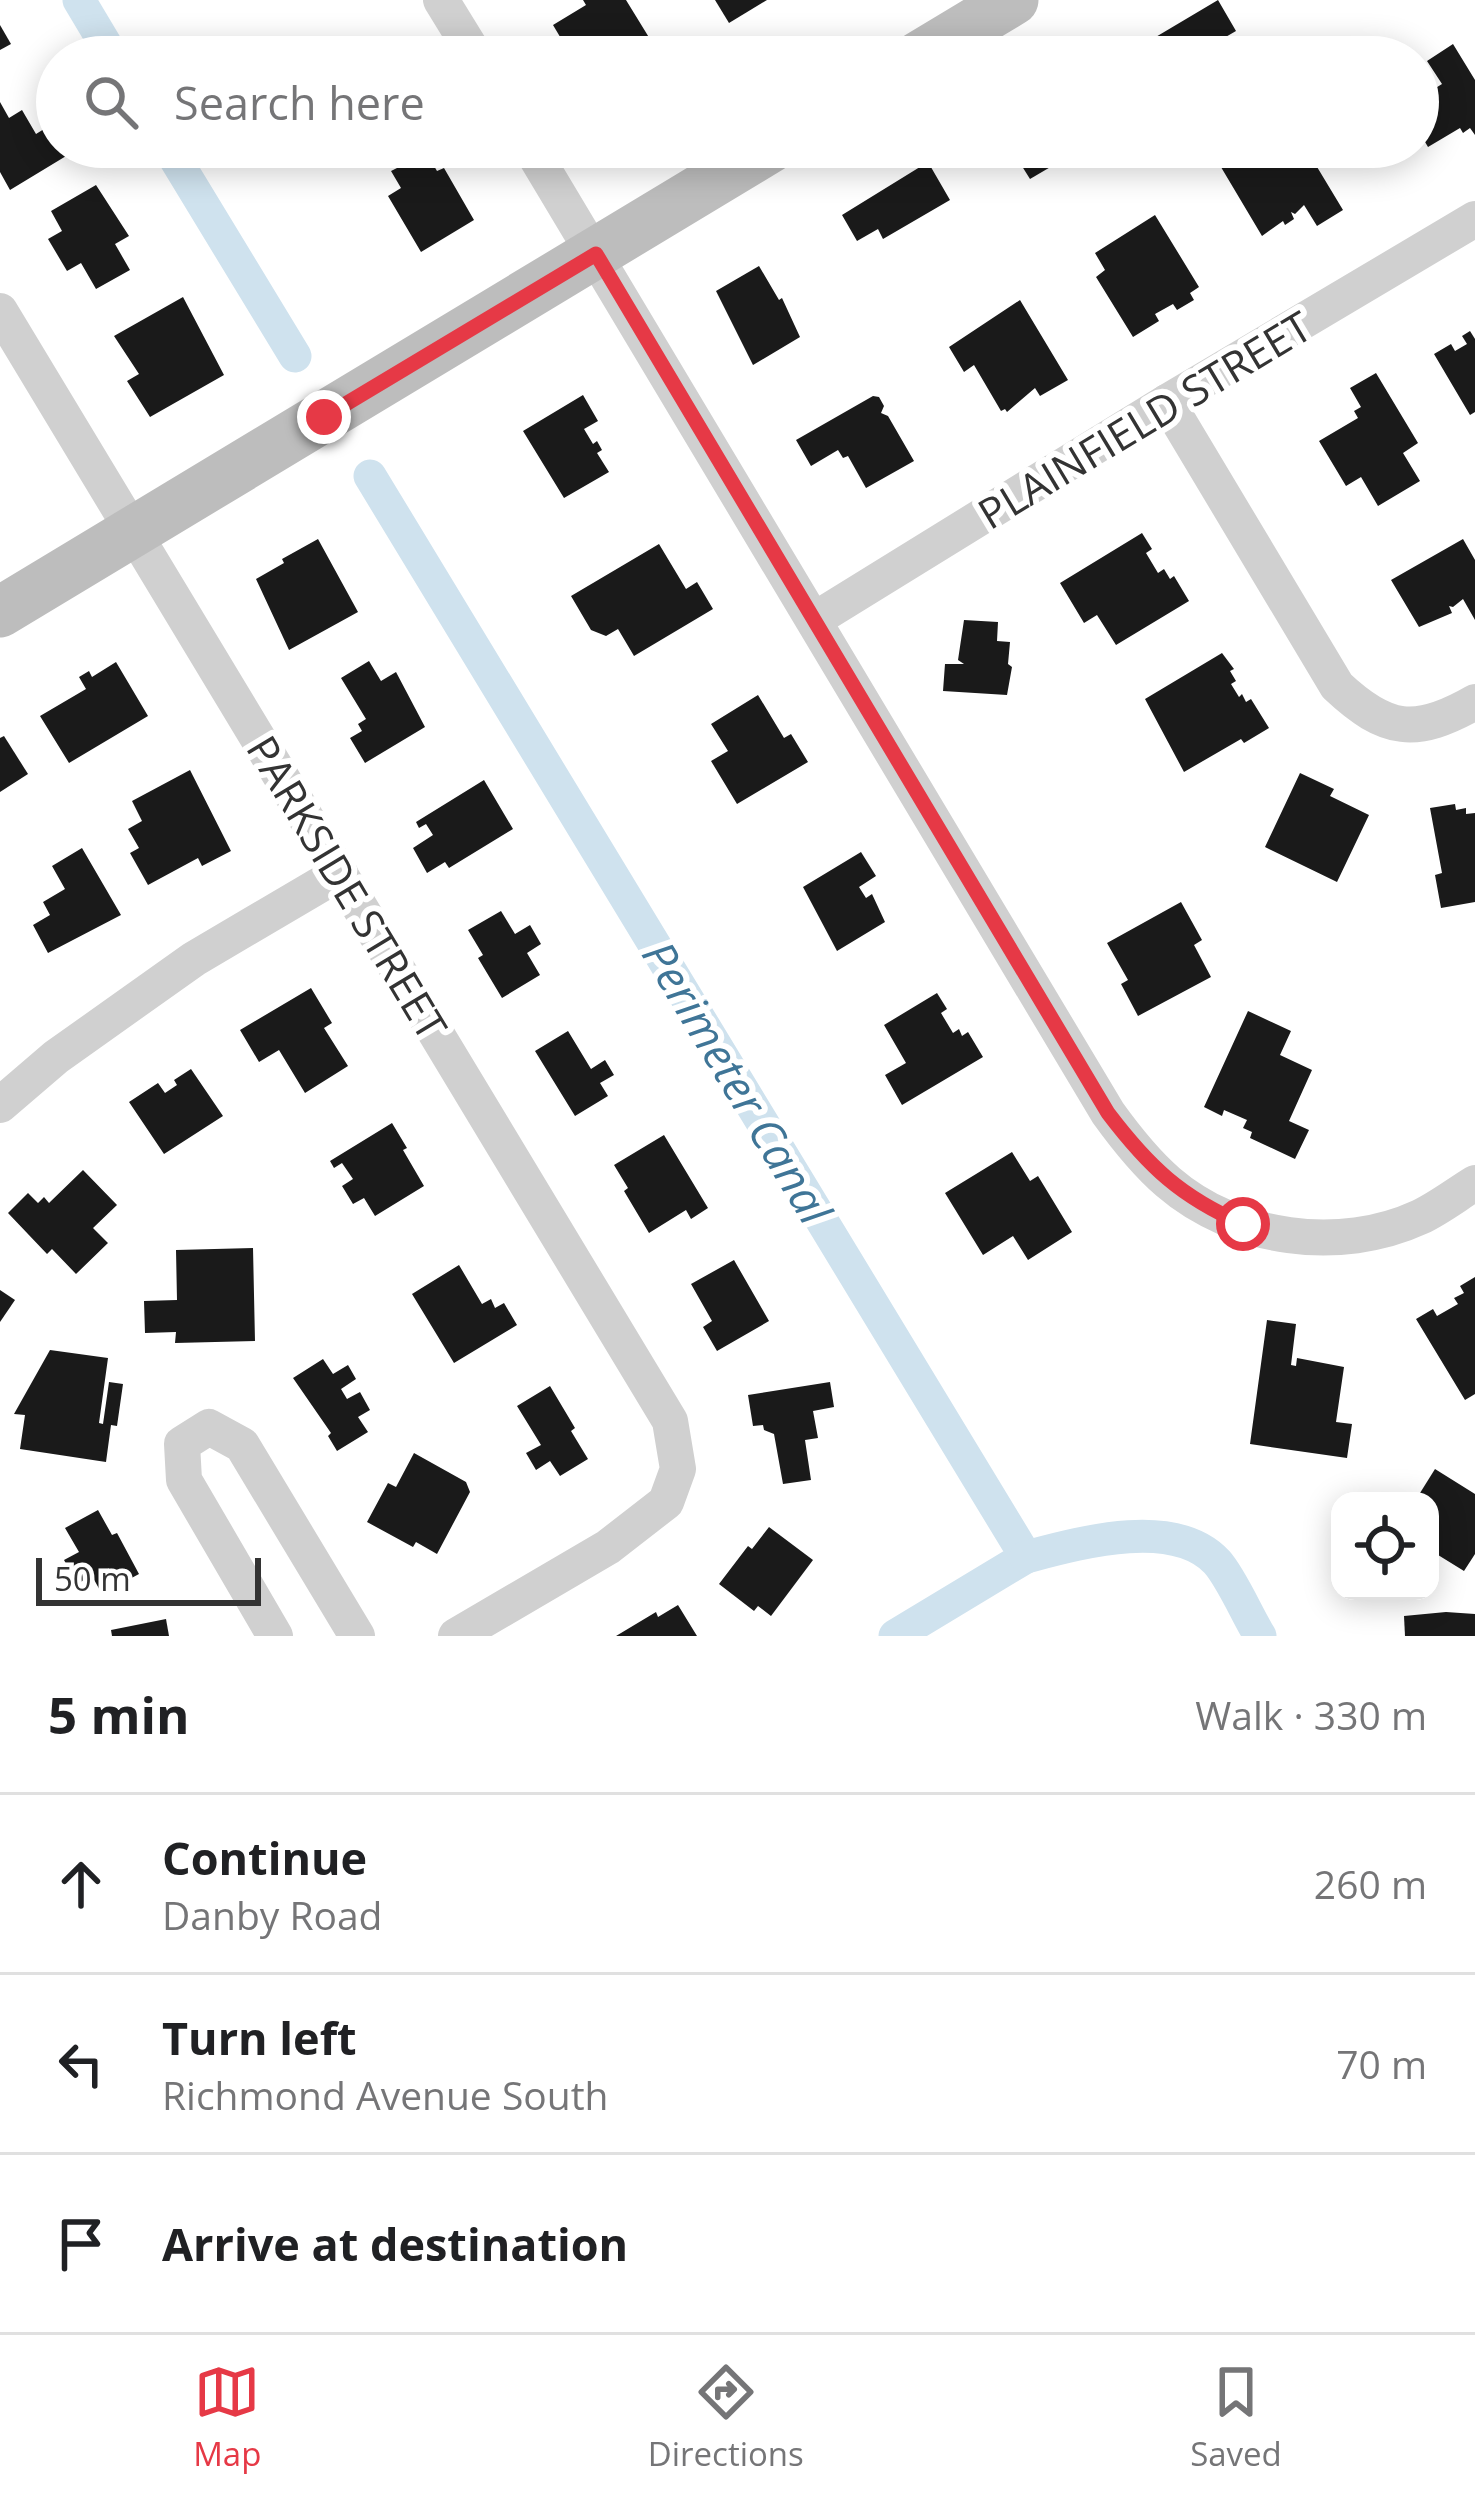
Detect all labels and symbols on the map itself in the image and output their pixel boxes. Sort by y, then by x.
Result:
street label: PLAINFIELD STREET [967,297,1321,541]
route end [297,390,351,444]
street label: PARKSIDE STREET [235,725,461,1049]
water label: Perimeter Canal [629,929,847,1236]
route start [1216,1197,1270,1251]
scale bar [36,1552,261,1605]

